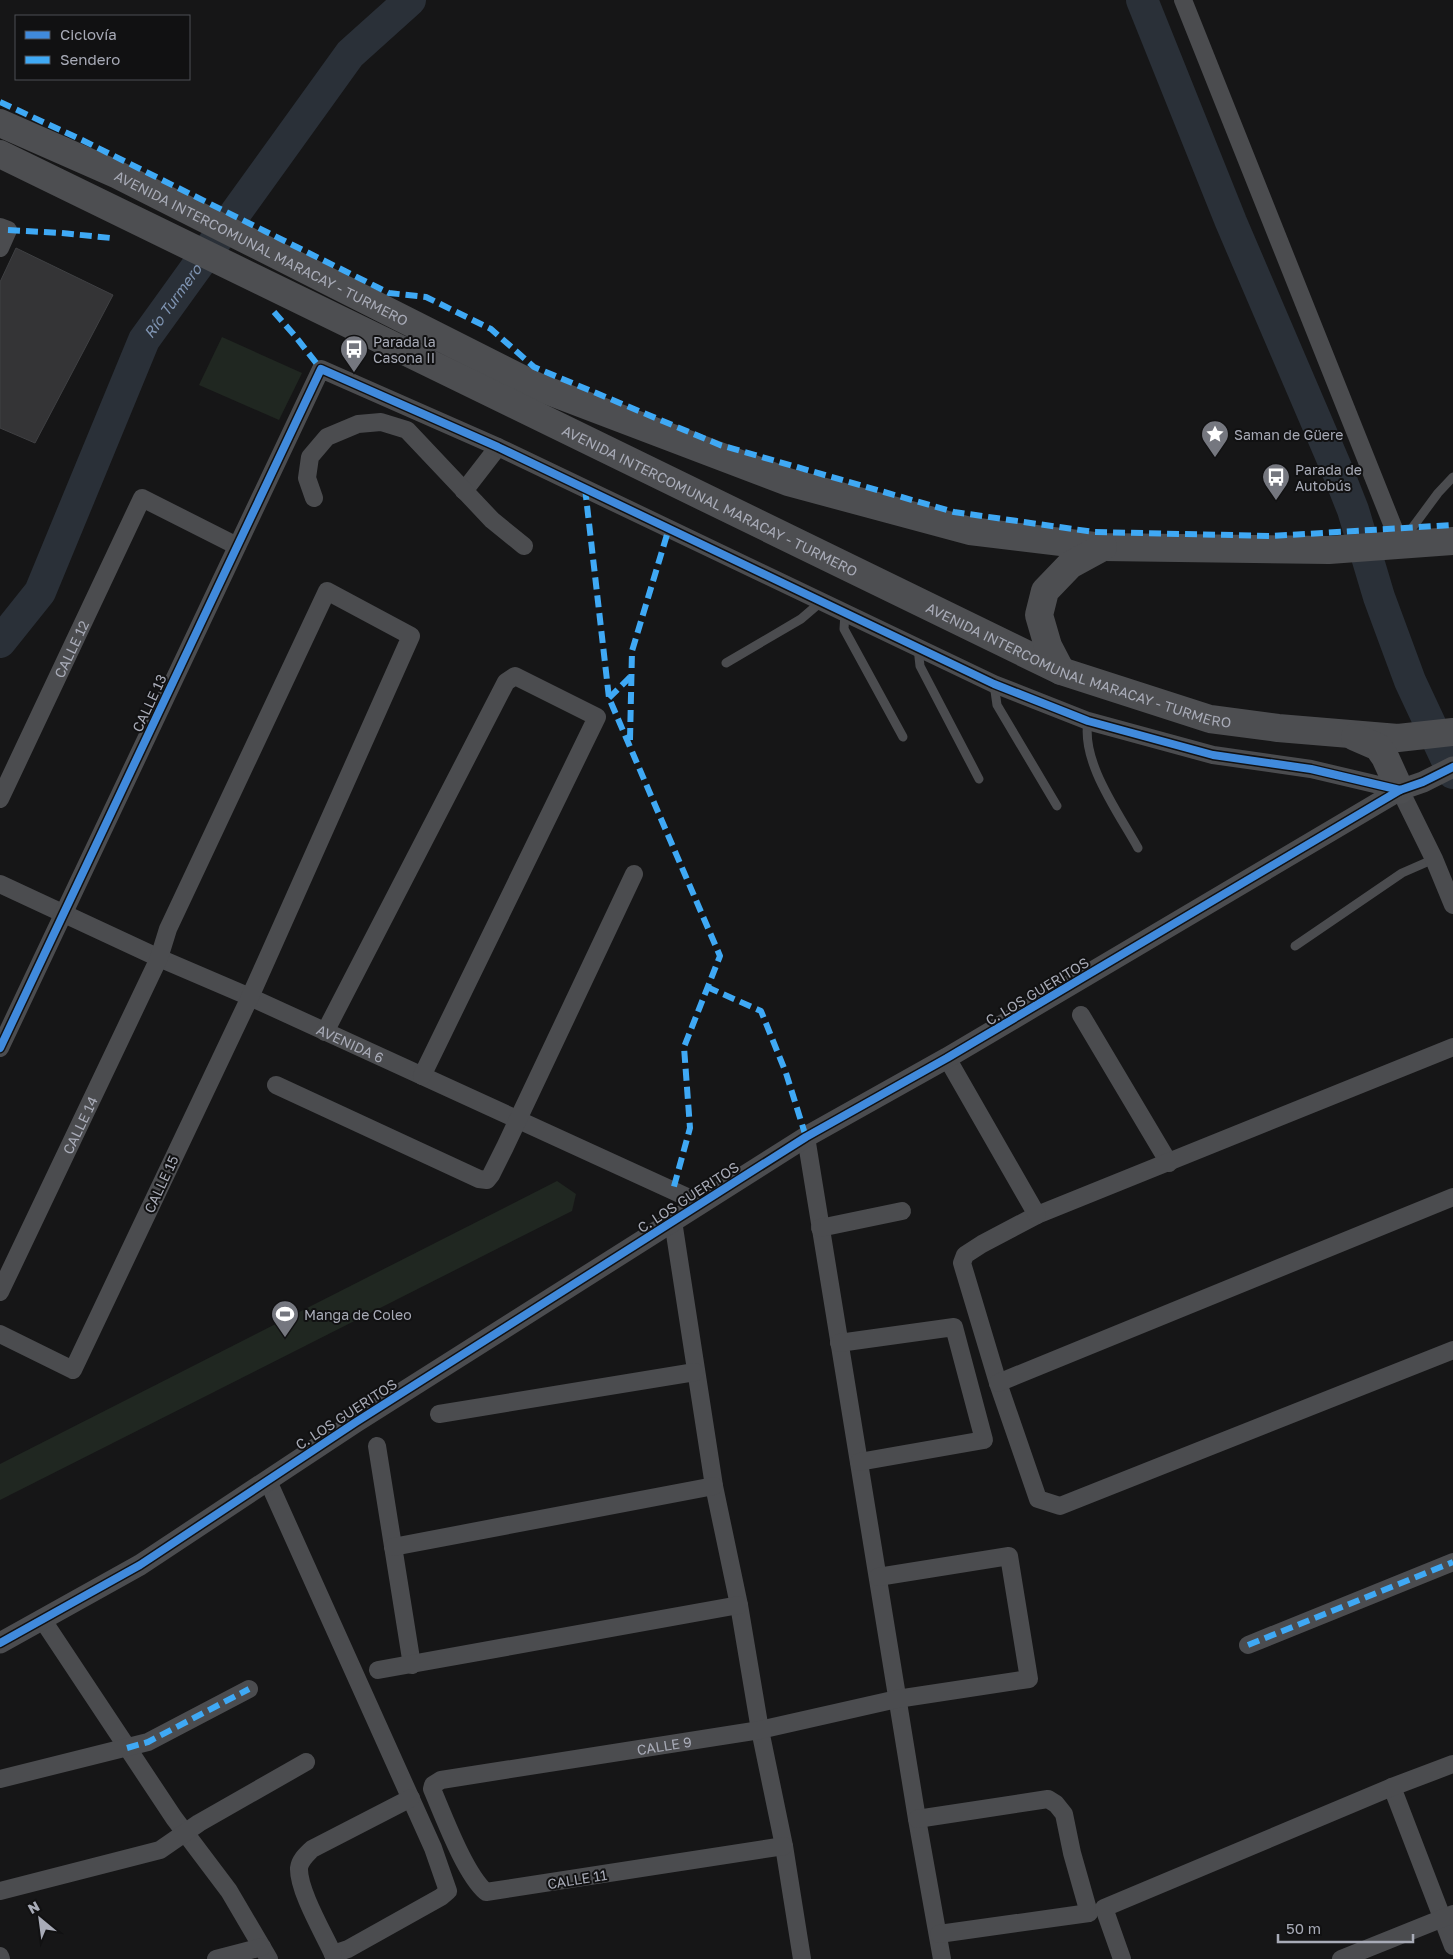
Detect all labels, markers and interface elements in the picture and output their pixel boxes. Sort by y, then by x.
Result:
legend [15,15,190,80]
text: Ciclovía [60,25,117,43]
text: Sendero [60,50,120,68]
street label: AVENIDA INTERCOMUNAL MARACAY - TURMERO [112,166,411,329]
water label: Río Turmero [140,260,205,341]
place label: Parada la Casona II [373,333,436,366]
bus stop icon: Parada la Casona II [339,334,369,373]
place icon: Saman de Güere [1200,419,1230,458]
street label: AVENIDA INTERCOMUNAL MARACAY - TURMERO [560,421,861,579]
place label: Saman de Güere [1234,426,1343,443]
place label: Parada de Autobús [1295,461,1362,494]
bus stop icon: Parada de Autobús [1261,462,1291,501]
street label: AVENIDA INTERCOMUNAL MARACAY - TURMERO [924,598,1232,730]
street label: CALLE 12 [50,617,92,680]
street label: CALLE 13 [128,671,170,735]
street label: C. LOS GUERITOS [982,953,1092,1029]
street label: AVENIDA 6 [314,1020,387,1066]
street label: CALLE 14 [59,1093,101,1157]
street label: CALLE 15 [140,1153,182,1215]
street label: C. LOS GUERITOS [634,1158,742,1236]
sports icon: Manga de Coleo [270,1299,300,1338]
place label: Manga de Coleo [304,1306,412,1323]
street label: C. LOS GUERITOS [292,1375,400,1453]
street label: CALLE 9 [636,1732,693,1758]
street label: CALLE 11 [546,1866,608,1892]
north arrow [15,1894,65,1944]
text: N [25,1897,42,1917]
scale bar [1278,1912,1413,1944]
text: 50 m [1286,1919,1321,1937]

